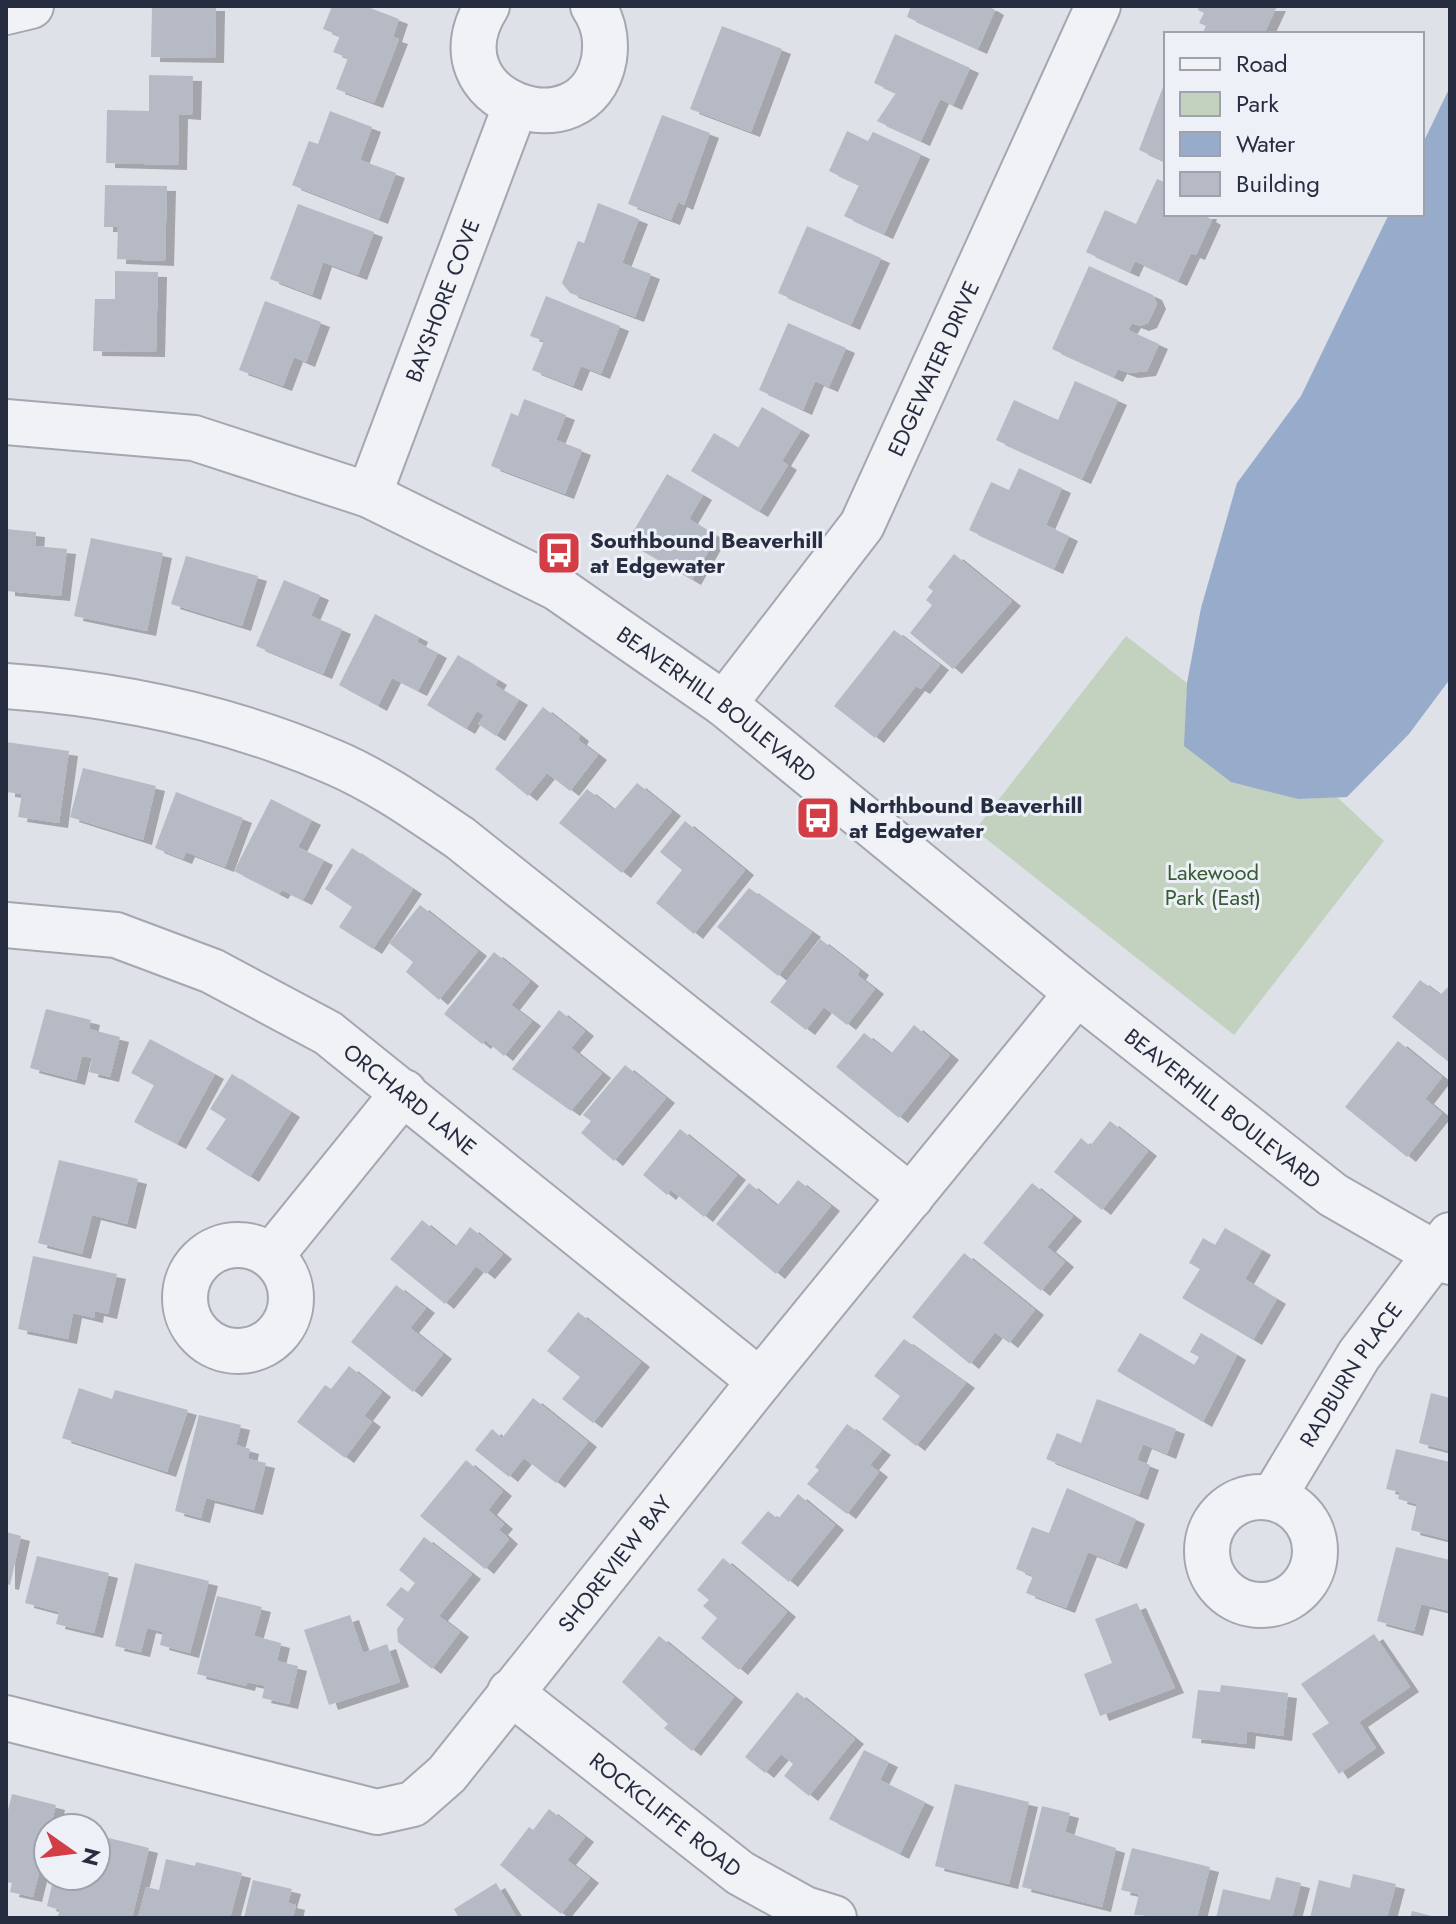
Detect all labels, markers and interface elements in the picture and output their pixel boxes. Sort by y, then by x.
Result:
legend [1164,32,1424,216]
text: Road [1236,46,1288,81]
text: Park [1236,86,1279,121]
text: Water [1236,126,1296,161]
text: Building [1236,166,1320,201]
street label: BAYSHORE COVE [397,214,488,386]
street label: EDGEWATER DRIVE [879,276,987,461]
place label: Southbound Beaverhill at Edgewater [590,524,823,581]
bus stop icon: Southbound Beaverhill at Edgewater [535,529,583,577]
street label: BEAVERHILL BOULEVARD [610,618,824,790]
place label: Northbound Beaverhill at Edgewater [849,789,1082,846]
bus stop icon: Northbound Beaverhill at Edgewater [794,794,842,842]
park label: Lakewood Park (East) [1165,856,1261,913]
street label: BEAVERHILL BOULEVARD [1118,1020,1328,1196]
street label: ORCHARD LANE [337,1036,484,1163]
street label: RADBURN PLACE [1291,1295,1410,1453]
street label: SHOREVIEW BAY [550,1488,680,1639]
street label: ROCKCLIFFE ROAD [583,1744,749,1885]
north arrow [32,1812,112,1892]
text: N [74,1844,109,1869]

